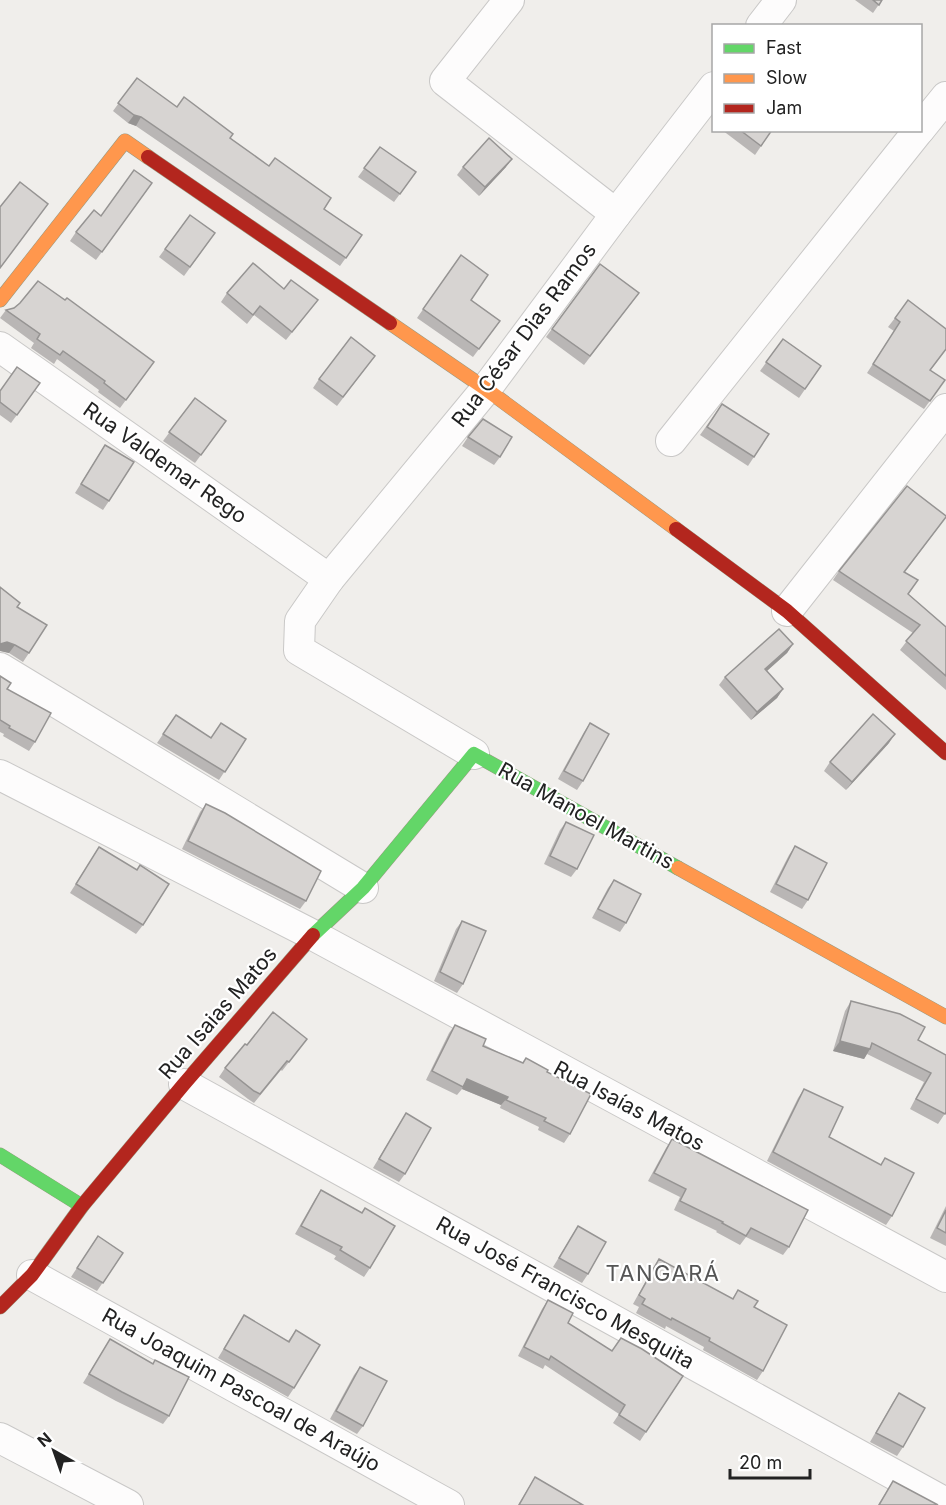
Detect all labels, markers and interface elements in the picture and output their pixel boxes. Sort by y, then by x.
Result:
legend [712,24,922,132]
text: Fast [766,37,802,58]
text: Slow [766,67,807,88]
text: Jam [766,97,802,118]
street label: Rua César Dias Ramos [446,238,601,432]
street label: Rua Valdemar Rego [79,397,252,528]
street label: Rua Manoel Martins [494,757,678,874]
street label: Rua Isaias Matos [153,941,282,1084]
street label: Rua Isaías Matos [550,1055,709,1156]
street label: Rua José Francisco Mesquita [432,1211,699,1374]
district label: TANGARÁ [605,1260,721,1286]
street label: Rua Joaquim Pascoal de Araújo [98,1303,385,1477]
north arrow [24,1421,84,1481]
text: N [33,1428,55,1451]
scale bar [730,1442,810,1480]
text: 20 m [739,1452,782,1473]

